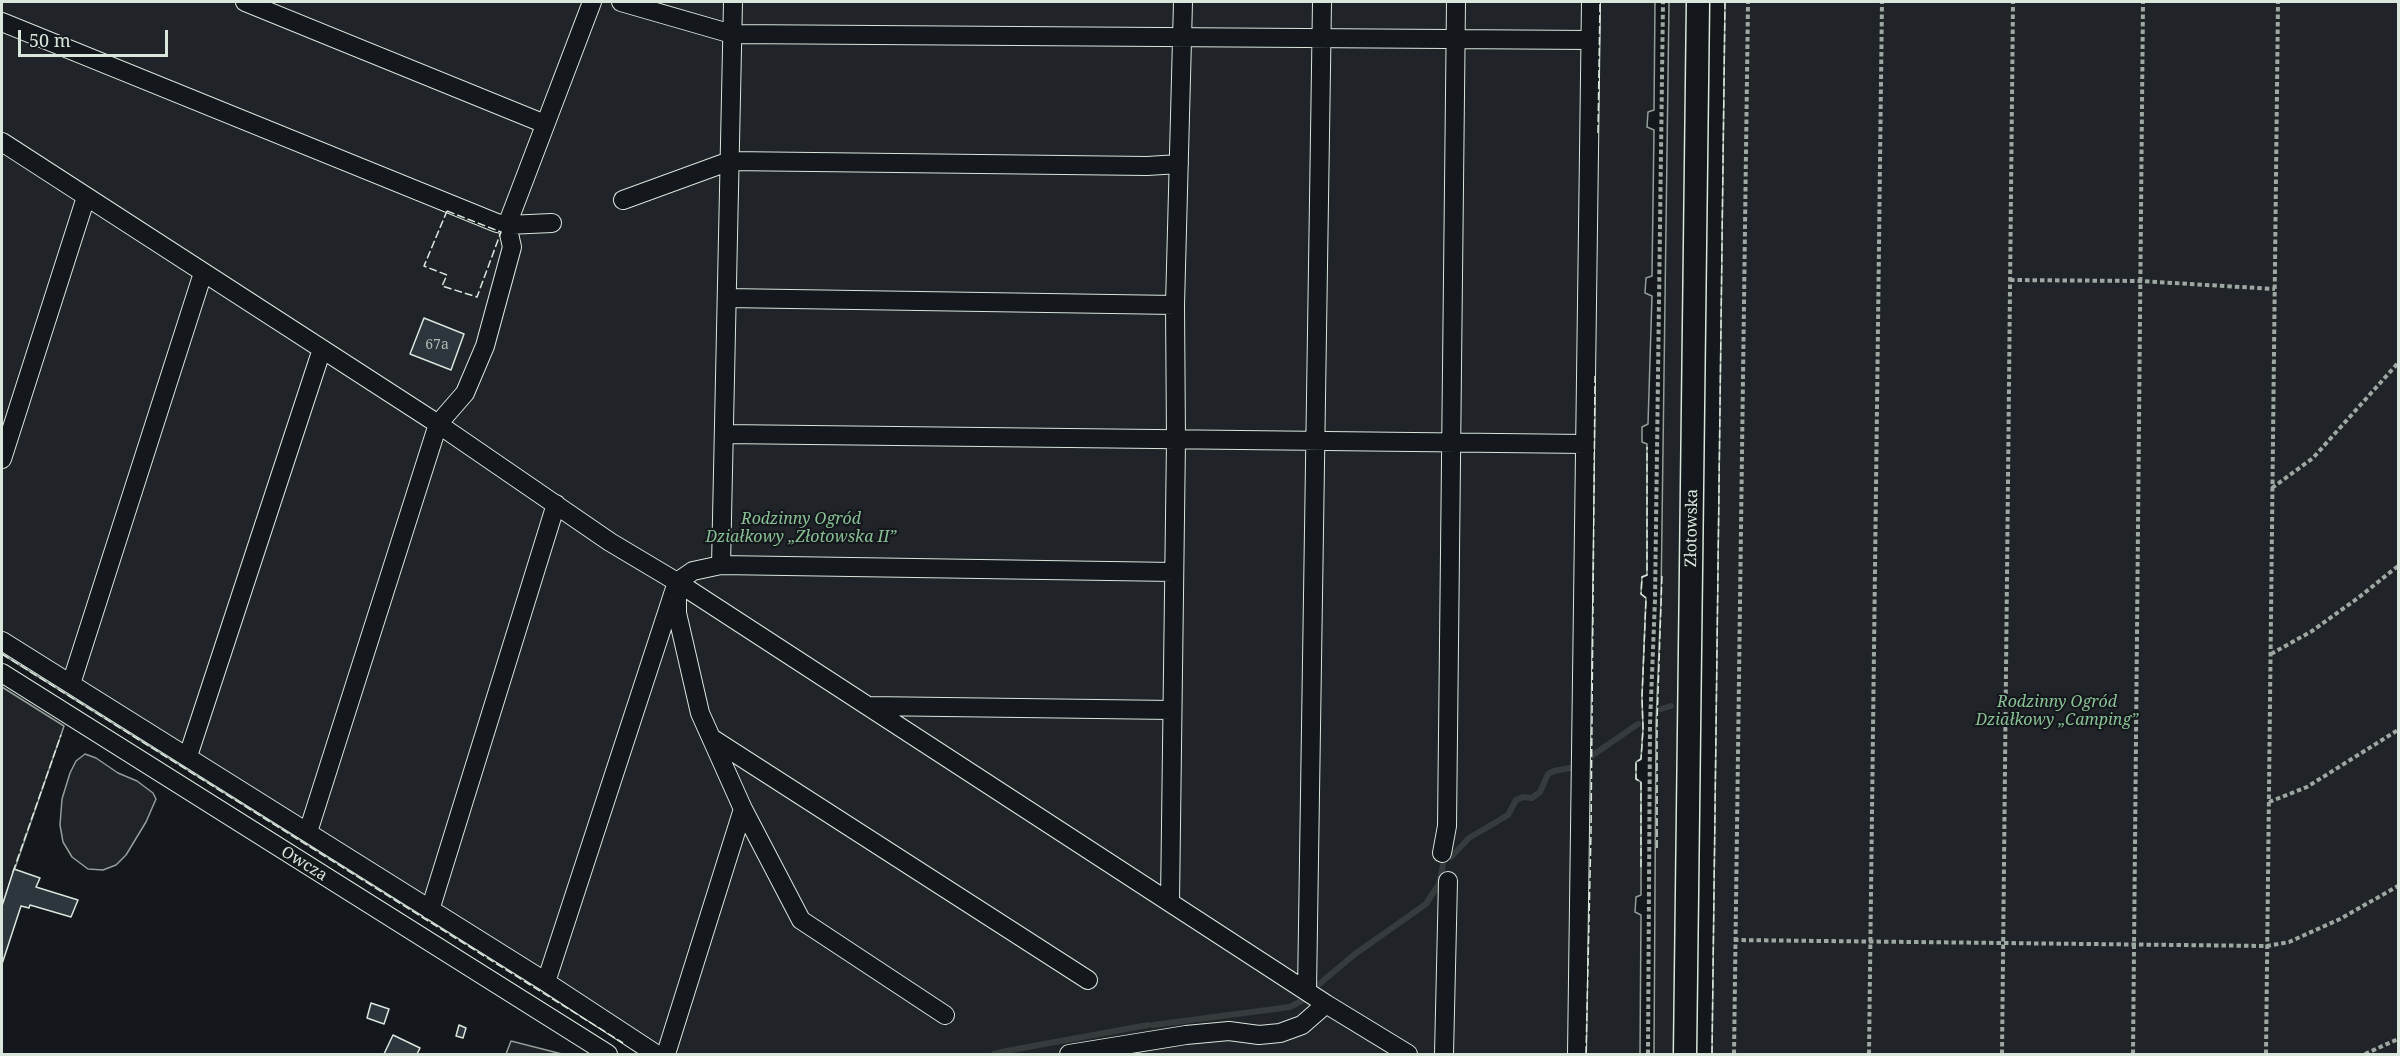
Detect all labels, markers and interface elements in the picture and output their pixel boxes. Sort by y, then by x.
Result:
scale bar [21,18,171,56]
text: 50 m [29,28,71,52]
house number: 67a [425,337,449,353]
street label: Złotowska [1682,489,1702,567]
park label: Rodzinny Ogród Działkowy „Złotowska II” [705,509,897,547]
park label: Rodzinny Ogród Działkowy „Camping” [1975,692,2139,730]
street label: Owcza [277,842,331,886]

